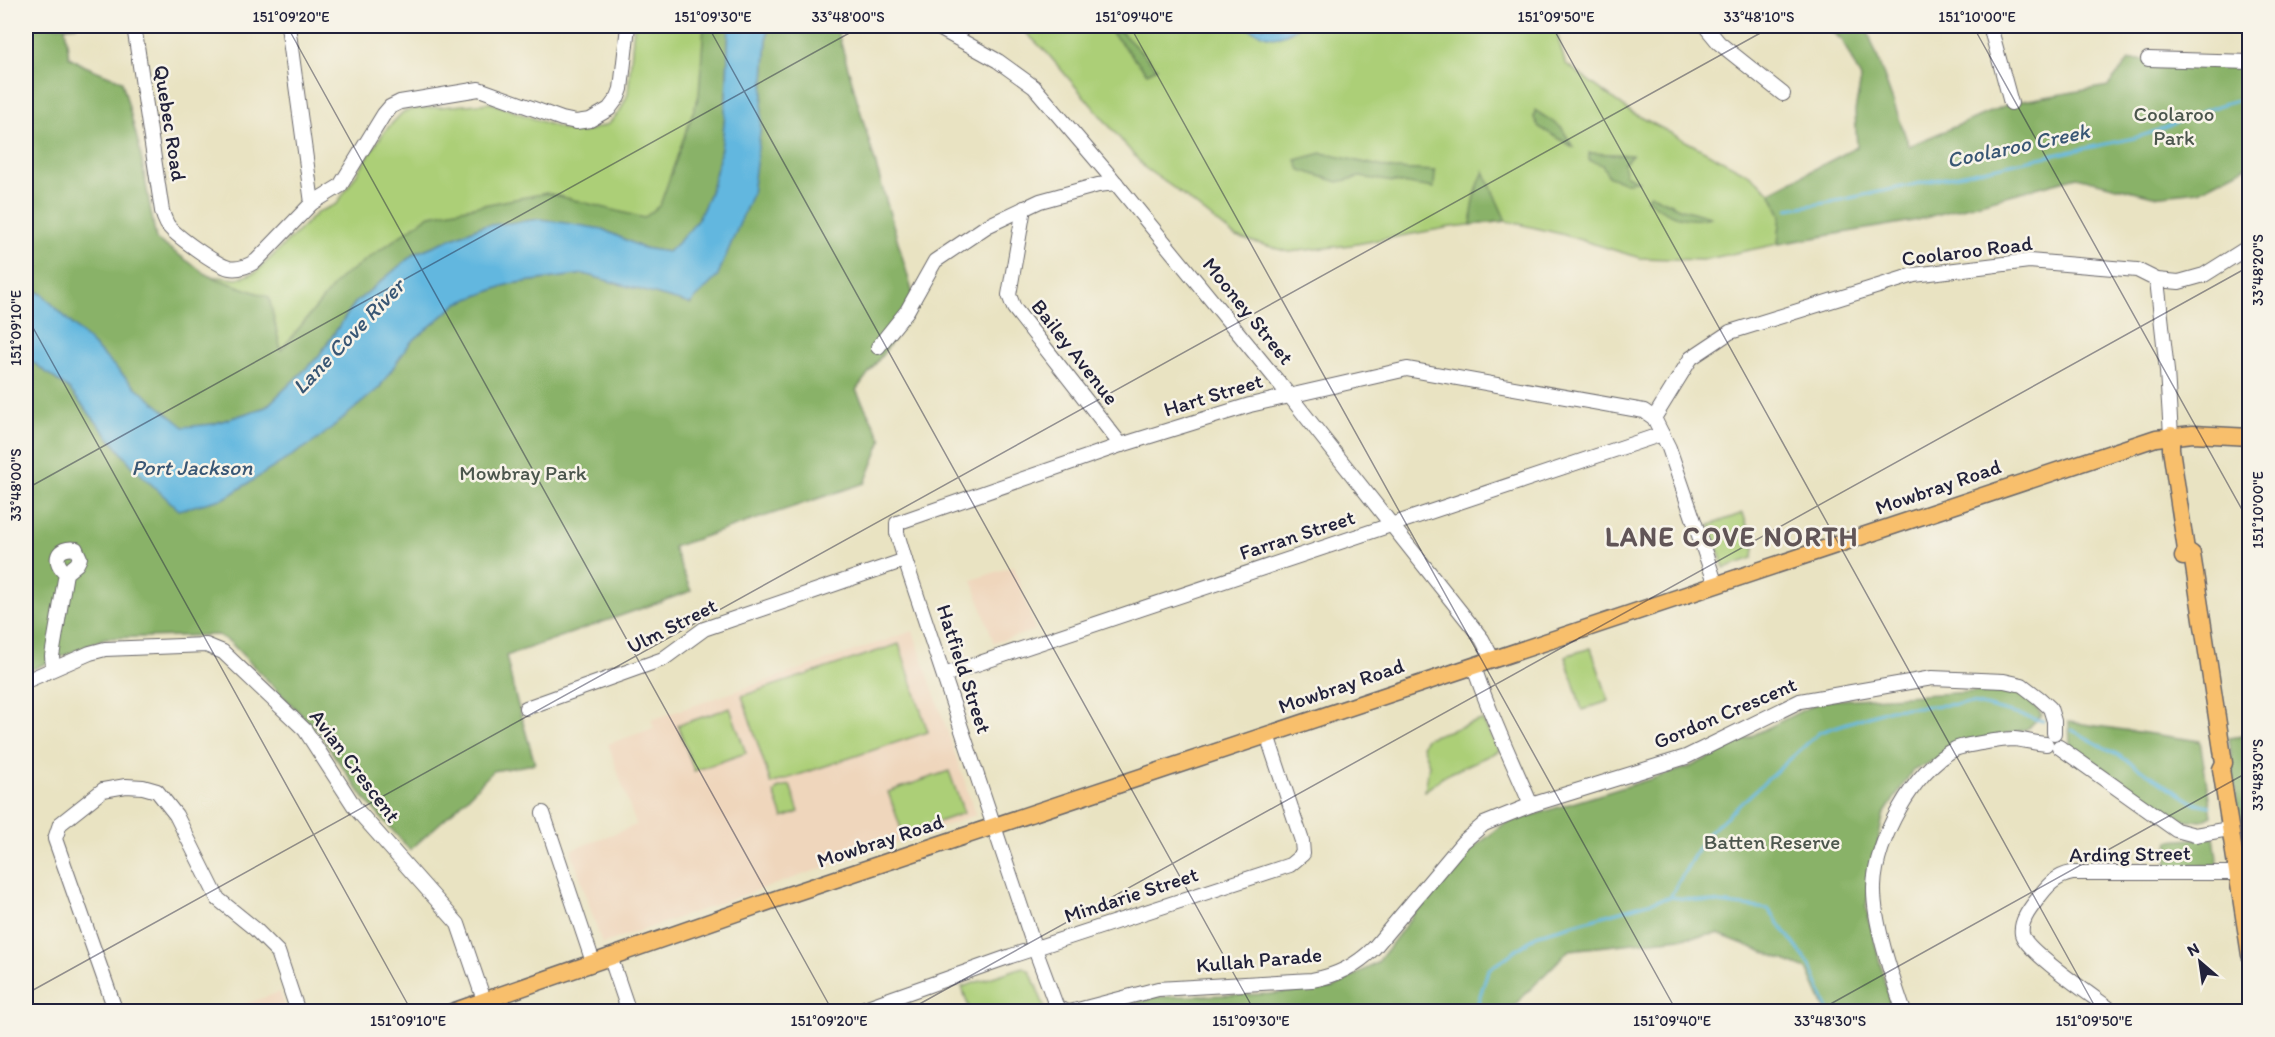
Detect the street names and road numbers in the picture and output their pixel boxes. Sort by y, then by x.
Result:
street label: Quebec Road [149,63,192,183]
street label: Coolaroo Road [1900,230,2034,271]
street label: Mooney Street [1198,252,1299,369]
street label: Bailey Avenue [1026,294,1124,409]
street label: Hart Street [1160,368,1266,421]
street label: Mowbray Road [1872,453,2004,520]
street label: Farran Street [1236,504,1358,565]
street label: Ulm Street [623,592,721,659]
street label: Hatfield Street [932,601,997,737]
street label: Mowbray Road [1275,652,1407,719]
street label: Gordon Crescent [1650,671,1800,754]
street label: Avian Crescent [305,704,406,827]
street label: Mowbray Road [814,808,946,873]
street label: Arding Street [2069,840,2191,867]
street label: Mindarie Street [1061,861,1201,928]
street label: Kullah Parade [1195,942,1323,977]

